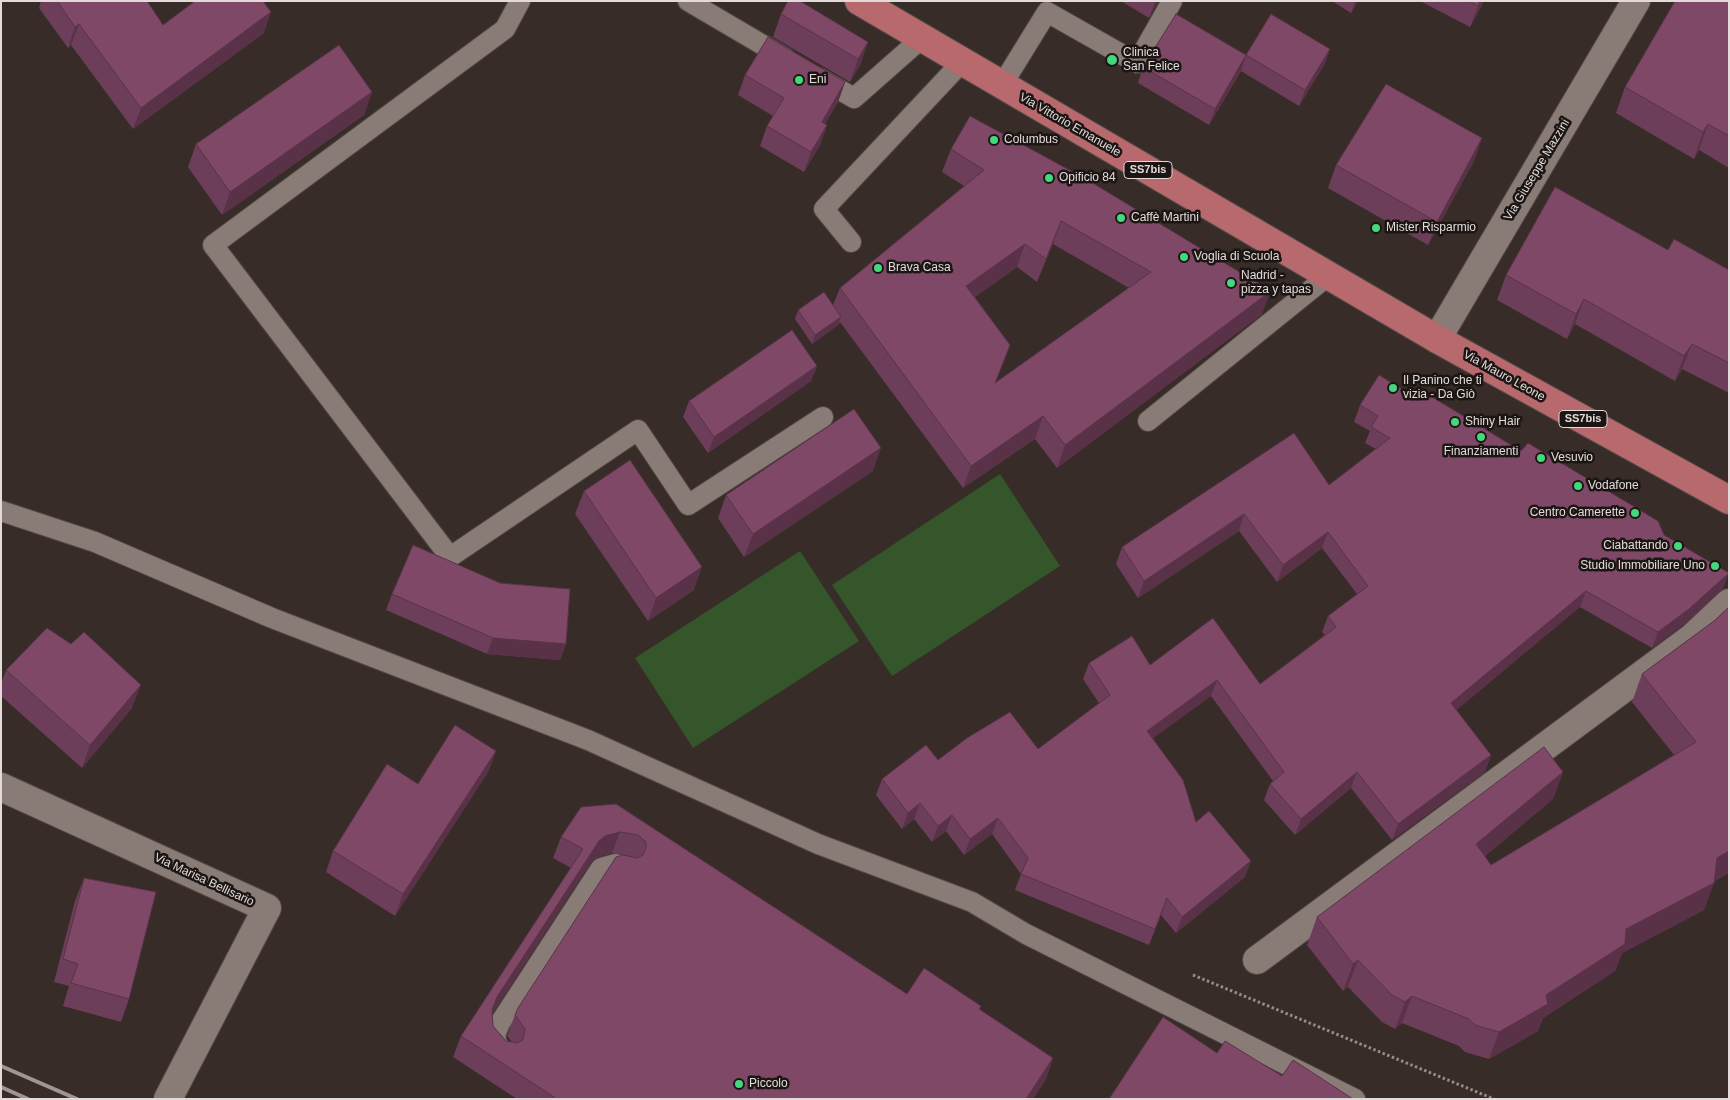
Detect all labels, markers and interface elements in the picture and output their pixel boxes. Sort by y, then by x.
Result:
place label: Clinica San Felice [1123,46,1180,74]
marker: Clinica San Felice [1105,53,1119,67]
place label: Eni [809,73,826,87]
marker: Eni [793,74,805,86]
street label: Via Vittorio Emanuele [1017,90,1123,160]
street label: Via Giuseppe Mazzini [1501,117,1573,223]
place label: Columbus [1004,133,1058,147]
marker: Columbus [988,134,1000,146]
road number: SS7bis [1124,162,1172,178]
place label: Opificio 84 [1059,171,1116,185]
marker: Opificio 84 [1043,172,1055,184]
place label: Caffè Martini [1131,211,1199,225]
marker: Caffè Martini [1115,212,1127,224]
place label: Mister Risparmio [1386,221,1476,235]
marker: Mister Risparmio [1370,222,1382,234]
place label: Voglia di Scuola [1194,250,1279,264]
marker: Voglia di Scuola [1178,251,1190,263]
place label: Brava Casa [888,261,951,275]
marker: Brava Casa [872,262,884,274]
place label: Nadrid - pizza y tapas [1241,269,1311,297]
marker: Nadrid - pizza y tapas [1225,277,1237,289]
street label: Via Mauro Leone [1461,348,1547,404]
place label: Il Panino che ti vizia - Da Giò [1403,374,1482,402]
marker: Il Panino che ti vizia - Da Giò [1387,382,1399,394]
road number: SS7bis [1559,410,1607,428]
place label: Shiny Hair [1465,415,1520,429]
marker: Shiny Hair [1449,416,1461,428]
marker: Finanziamenti [1475,431,1487,443]
place label: Finanziamenti [1444,445,1518,459]
place label: Vesuvio [1551,451,1593,465]
marker: Vesuvio [1535,452,1547,464]
place label: Vodafone [1588,479,1639,493]
marker: Vodafone [1572,480,1584,492]
place label: Centro Camerette [1530,506,1625,520]
marker: Centro Camerette [1629,507,1641,519]
place label: Ciabattando [1603,539,1668,553]
marker: Ciabattando [1672,540,1684,552]
place label: Studio Immobiliare Uno [1580,559,1705,573]
marker: Studio Immobiliare Uno [1709,560,1721,572]
street label: Via Marisa Bellisario [152,851,256,909]
place label: Piccolo [749,1077,788,1091]
marker: Piccolo [733,1078,745,1090]

